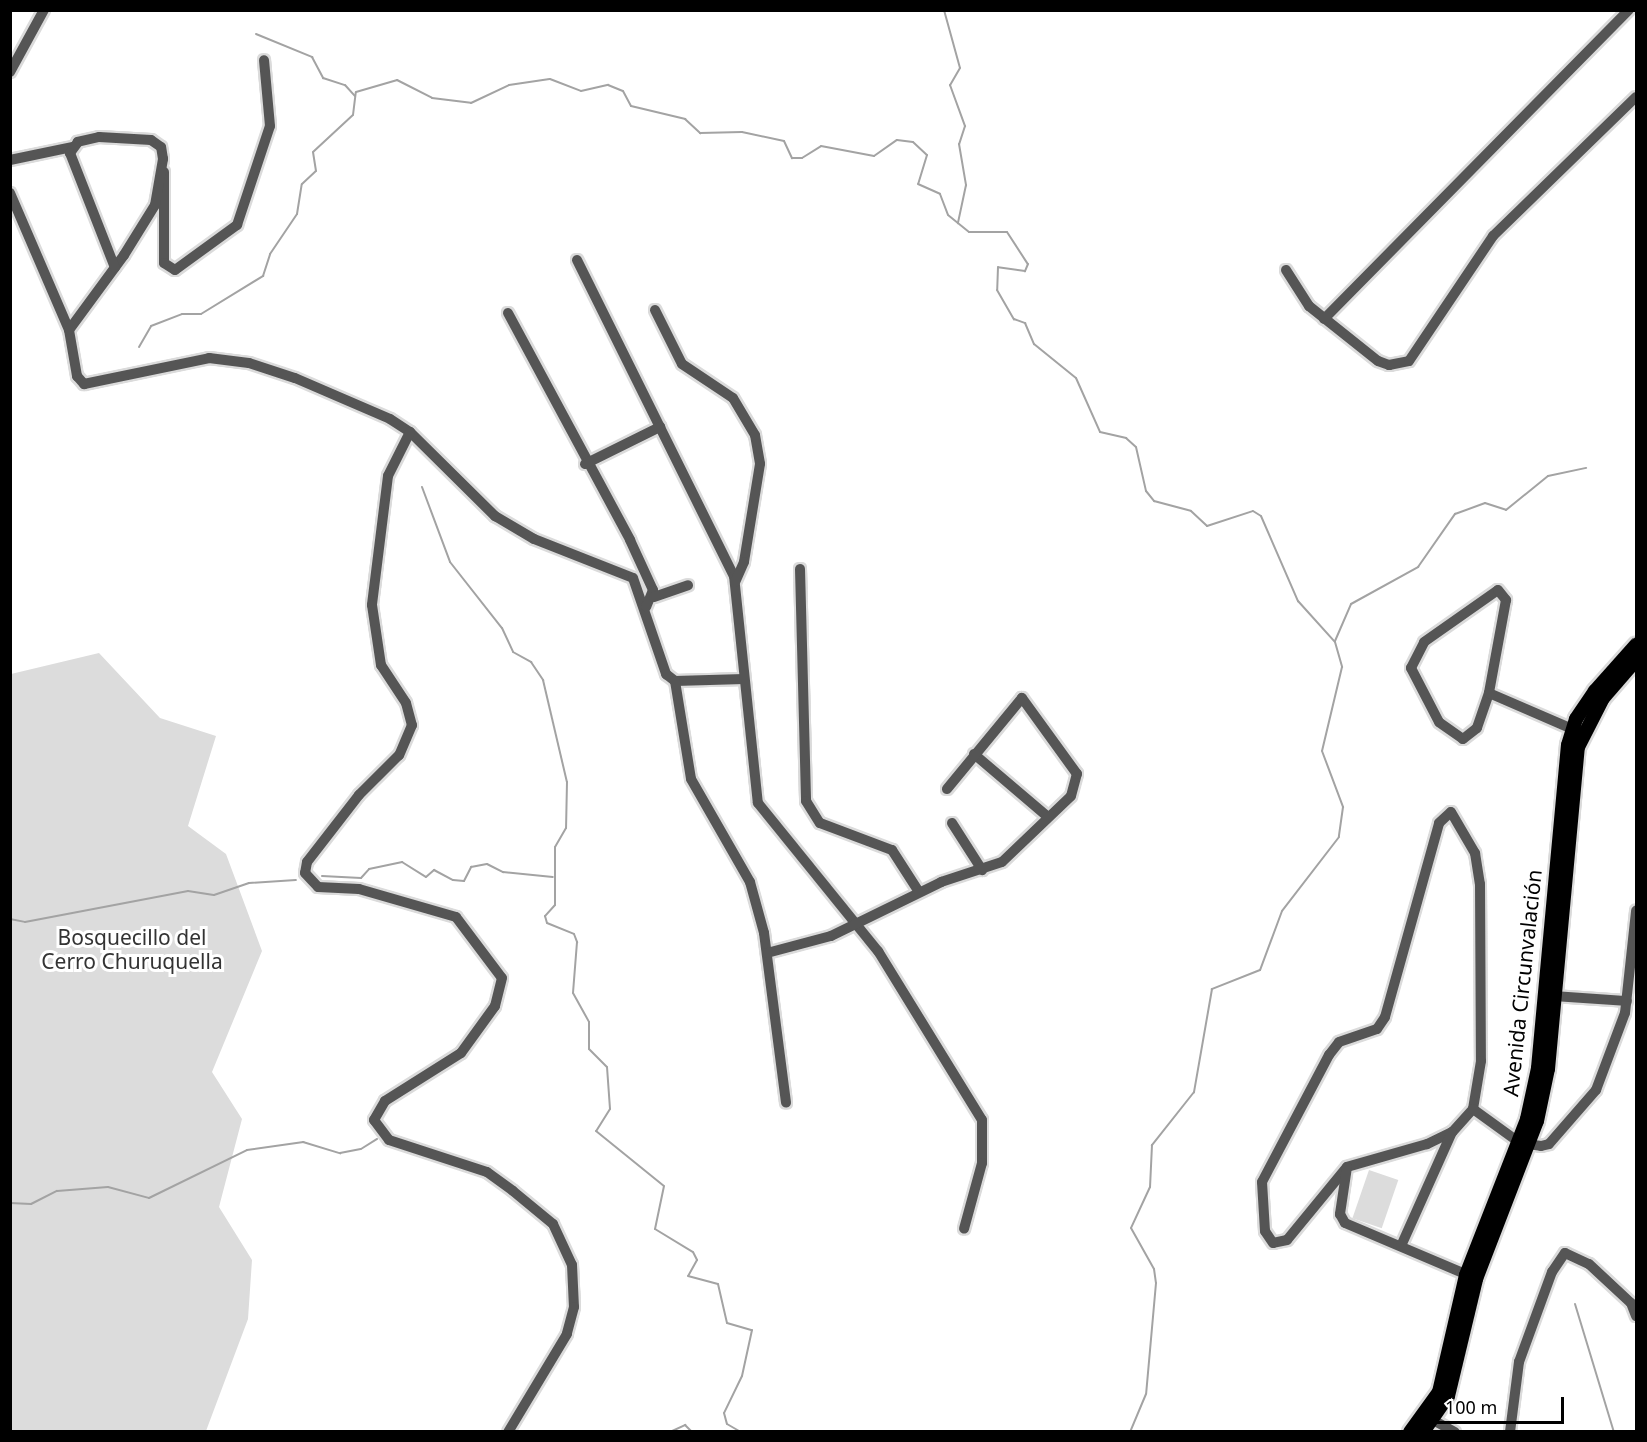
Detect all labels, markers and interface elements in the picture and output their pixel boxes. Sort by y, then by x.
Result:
street label: Avenida Circunvalación [1498,868,1546,1098]
park label: Bosquecillo del Cerro Churuquella [41,924,223,974]
scale bar [1437,1385,1568,1423]
text: 100 m [1445,1395,1497,1419]

